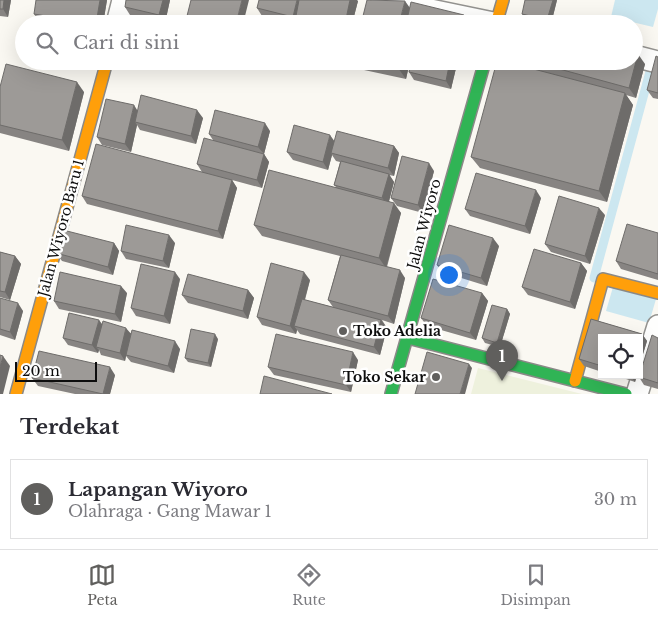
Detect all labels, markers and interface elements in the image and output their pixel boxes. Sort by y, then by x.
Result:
search box [15,15,643,70]
icon: search [33,29,61,57]
text: Cari di sini [73,31,179,54]
street label: Jalan Wiyoro Baru 1 [33,157,88,301]
street label: Jalan Wiyoro [403,177,445,273]
your location [436,262,462,288]
place label: Toko Adelia [353,322,441,340]
marker: Toko Adelia [337,325,349,337]
map controls [598,334,643,379]
button: locate [598,334,643,379]
pin: 1 [486,340,518,381]
scale bar [15,359,98,382]
text: 20 m [22,362,60,380]
place label: Toko Sekar [343,368,426,386]
marker: Toko Sekar [430,371,442,383]
text: Terdekat [20,414,119,440]
text: Lapangan Wiyoro [68,478,248,501]
text: 1 [34,489,40,509]
text: 30 m [594,489,637,509]
text: Olahraga · Gang Mawar 1 [68,501,272,521]
tab: Peta [87,561,118,609]
tab: Rute [292,561,326,609]
tab: Disimpan [500,561,571,609]

